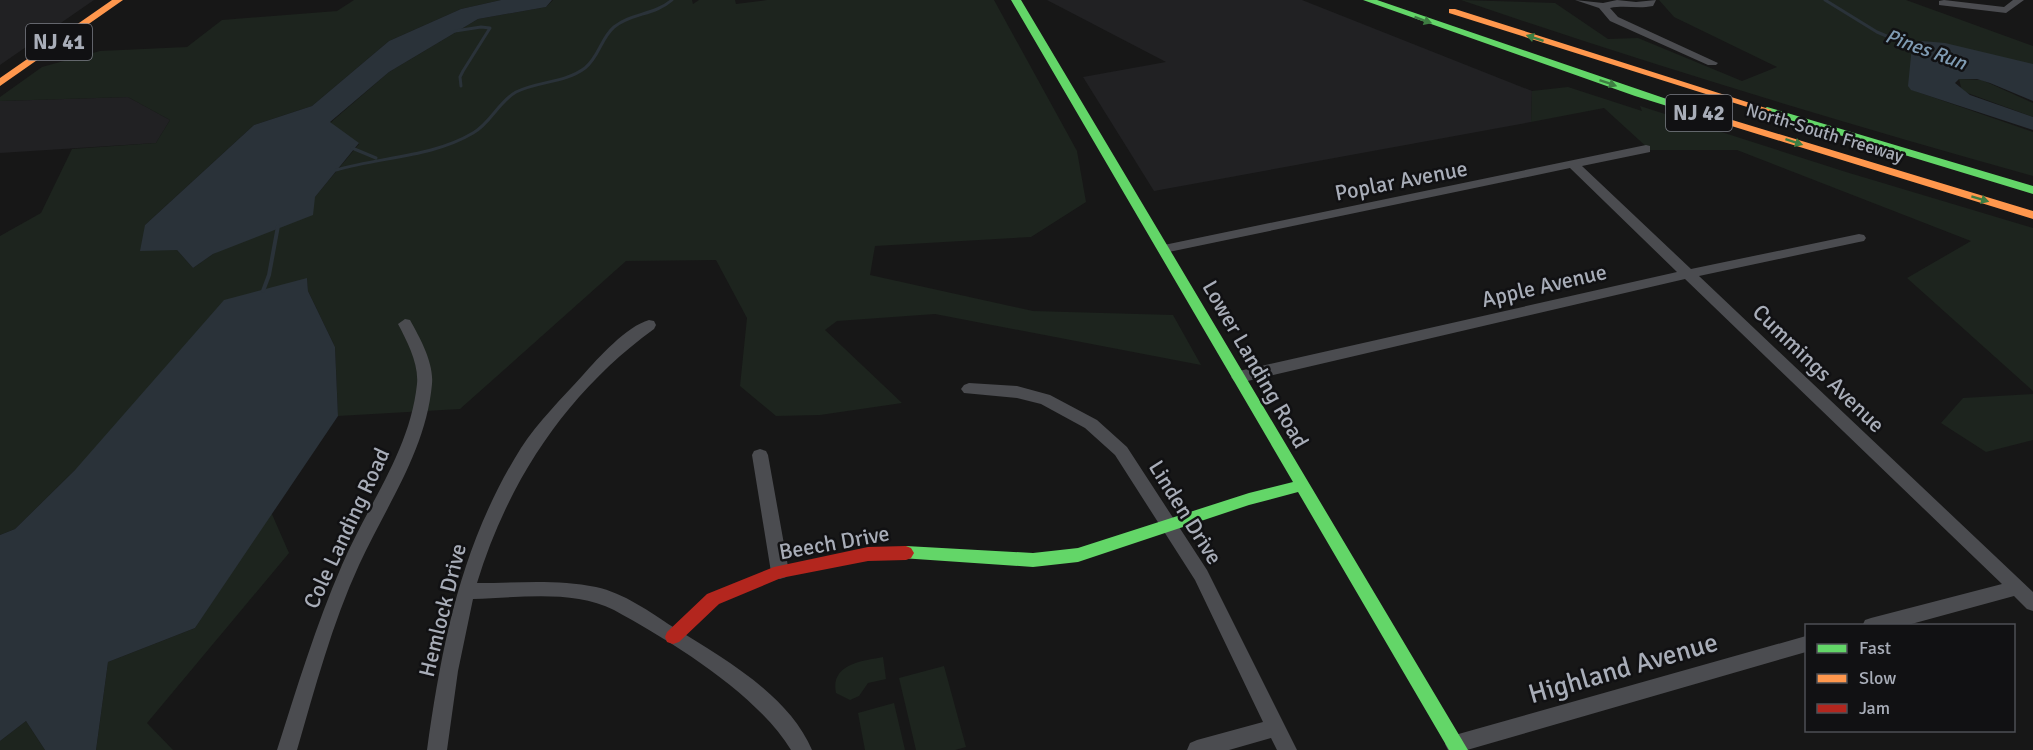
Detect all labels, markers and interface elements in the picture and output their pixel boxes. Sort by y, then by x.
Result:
one-way arrow [1414,16,1432,26]
water label: Pines Run [1882,23,1971,76]
road number: NJ 41 [26,24,92,60]
one-way arrow [1526,32,1544,42]
one-way arrow [1599,79,1617,88]
road number: NJ 42 [1666,95,1732,131]
street label: North-South Freeway [1744,99,1907,168]
one-way arrow [1785,138,1803,148]
street label: Poplar Avenue [1333,154,1470,207]
one-way arrow [1971,195,1989,204]
street label: Apple Avenue [1479,258,1609,313]
street label: Lower Landing Road [1197,276,1315,453]
street label: Cummings Avenue [1747,299,1890,438]
street label: Cole Landing Road [297,444,395,613]
street label: Linden Drive [1143,455,1228,569]
street label: Beech Drive [777,519,891,565]
street label: Hemlock Drive [413,541,472,680]
legend [1805,624,2015,732]
street label: Highland Avenue [1525,626,1722,711]
text: Fast [1859,637,1891,659]
text: Slow [1859,667,1896,689]
text: Jam [1859,697,1890,719]

